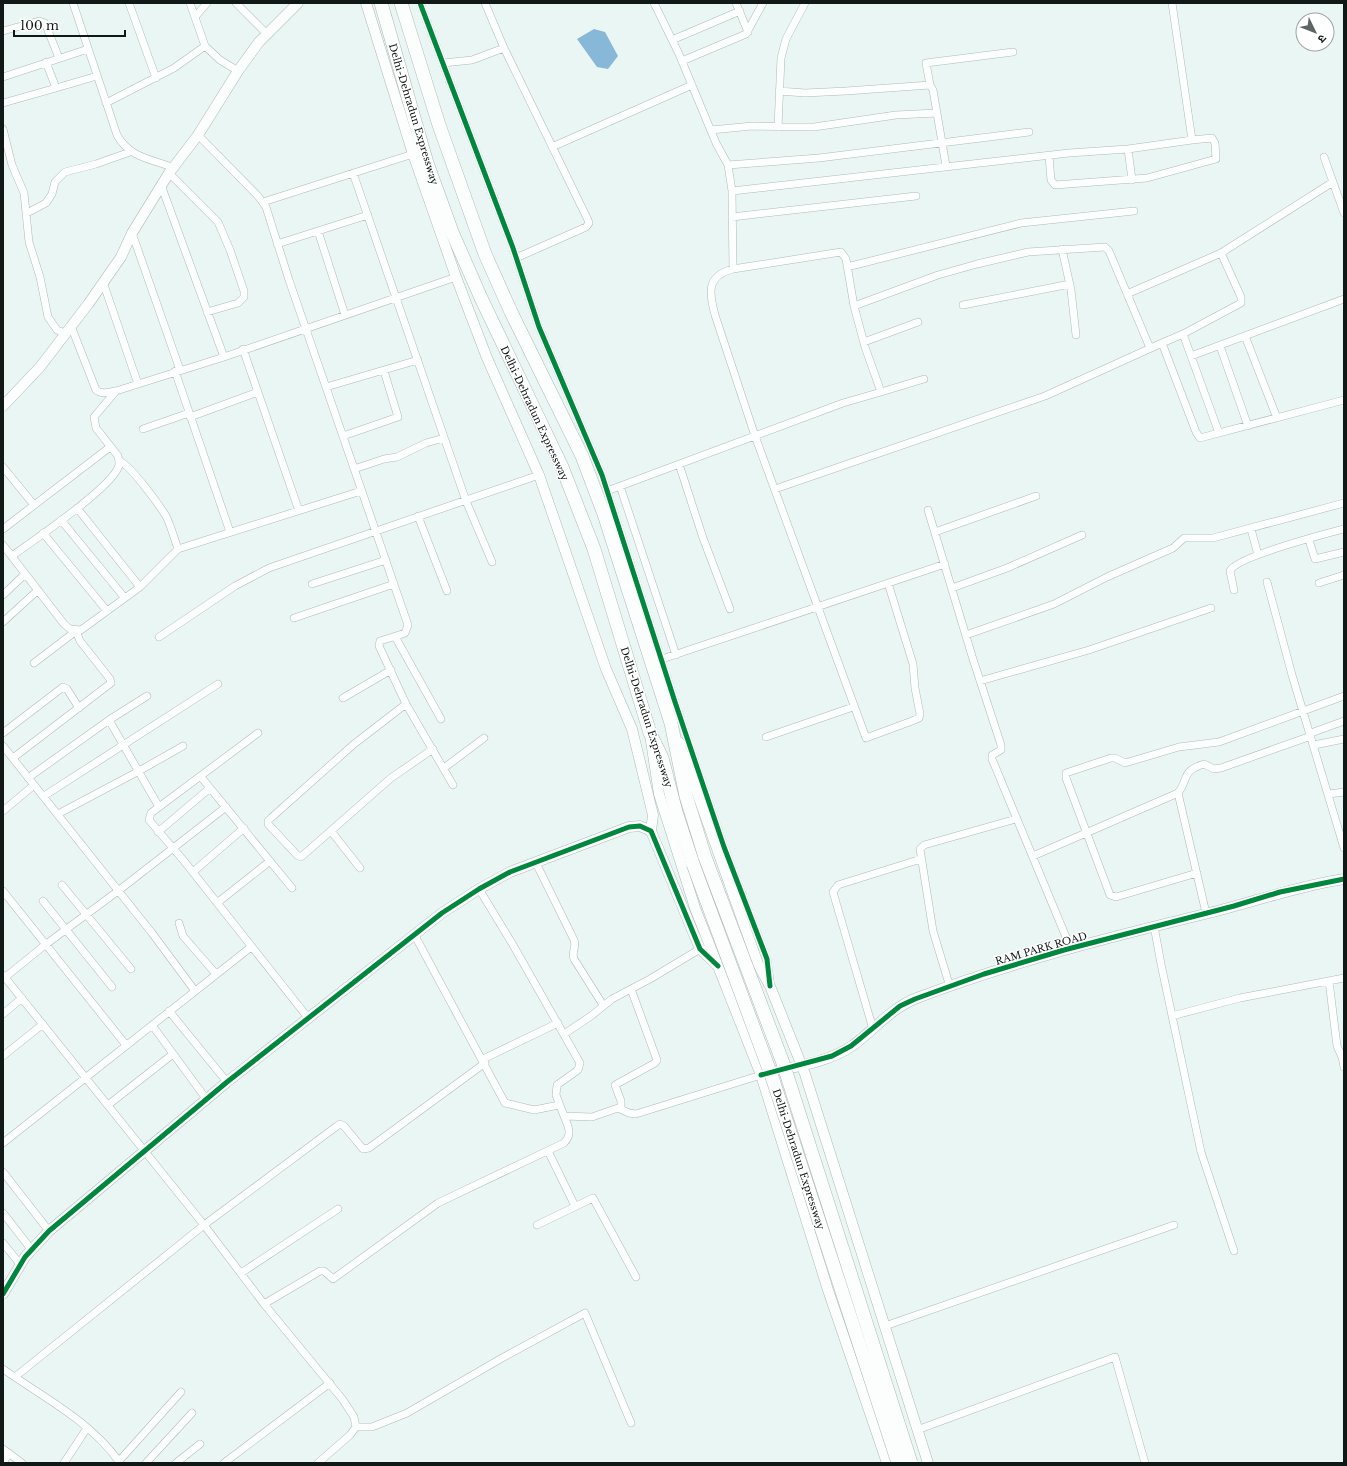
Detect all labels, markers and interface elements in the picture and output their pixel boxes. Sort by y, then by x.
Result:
scale bar [14,12,125,38]
north arrow [1295,12,1335,52]
text: 100 m [20,18,59,33]
text: उ [1315,32,1330,46]
street label: Delhi-Dehradun Expressway [386,42,441,187]
street label: Delhi-Dehradun Expressway [498,344,572,483]
street label: Delhi-Dehradun Expressway [618,645,676,790]
street label: RAM PARK ROAD [994,929,1089,968]
street label: Delhi-Dehradun Expressway [770,1087,828,1232]

